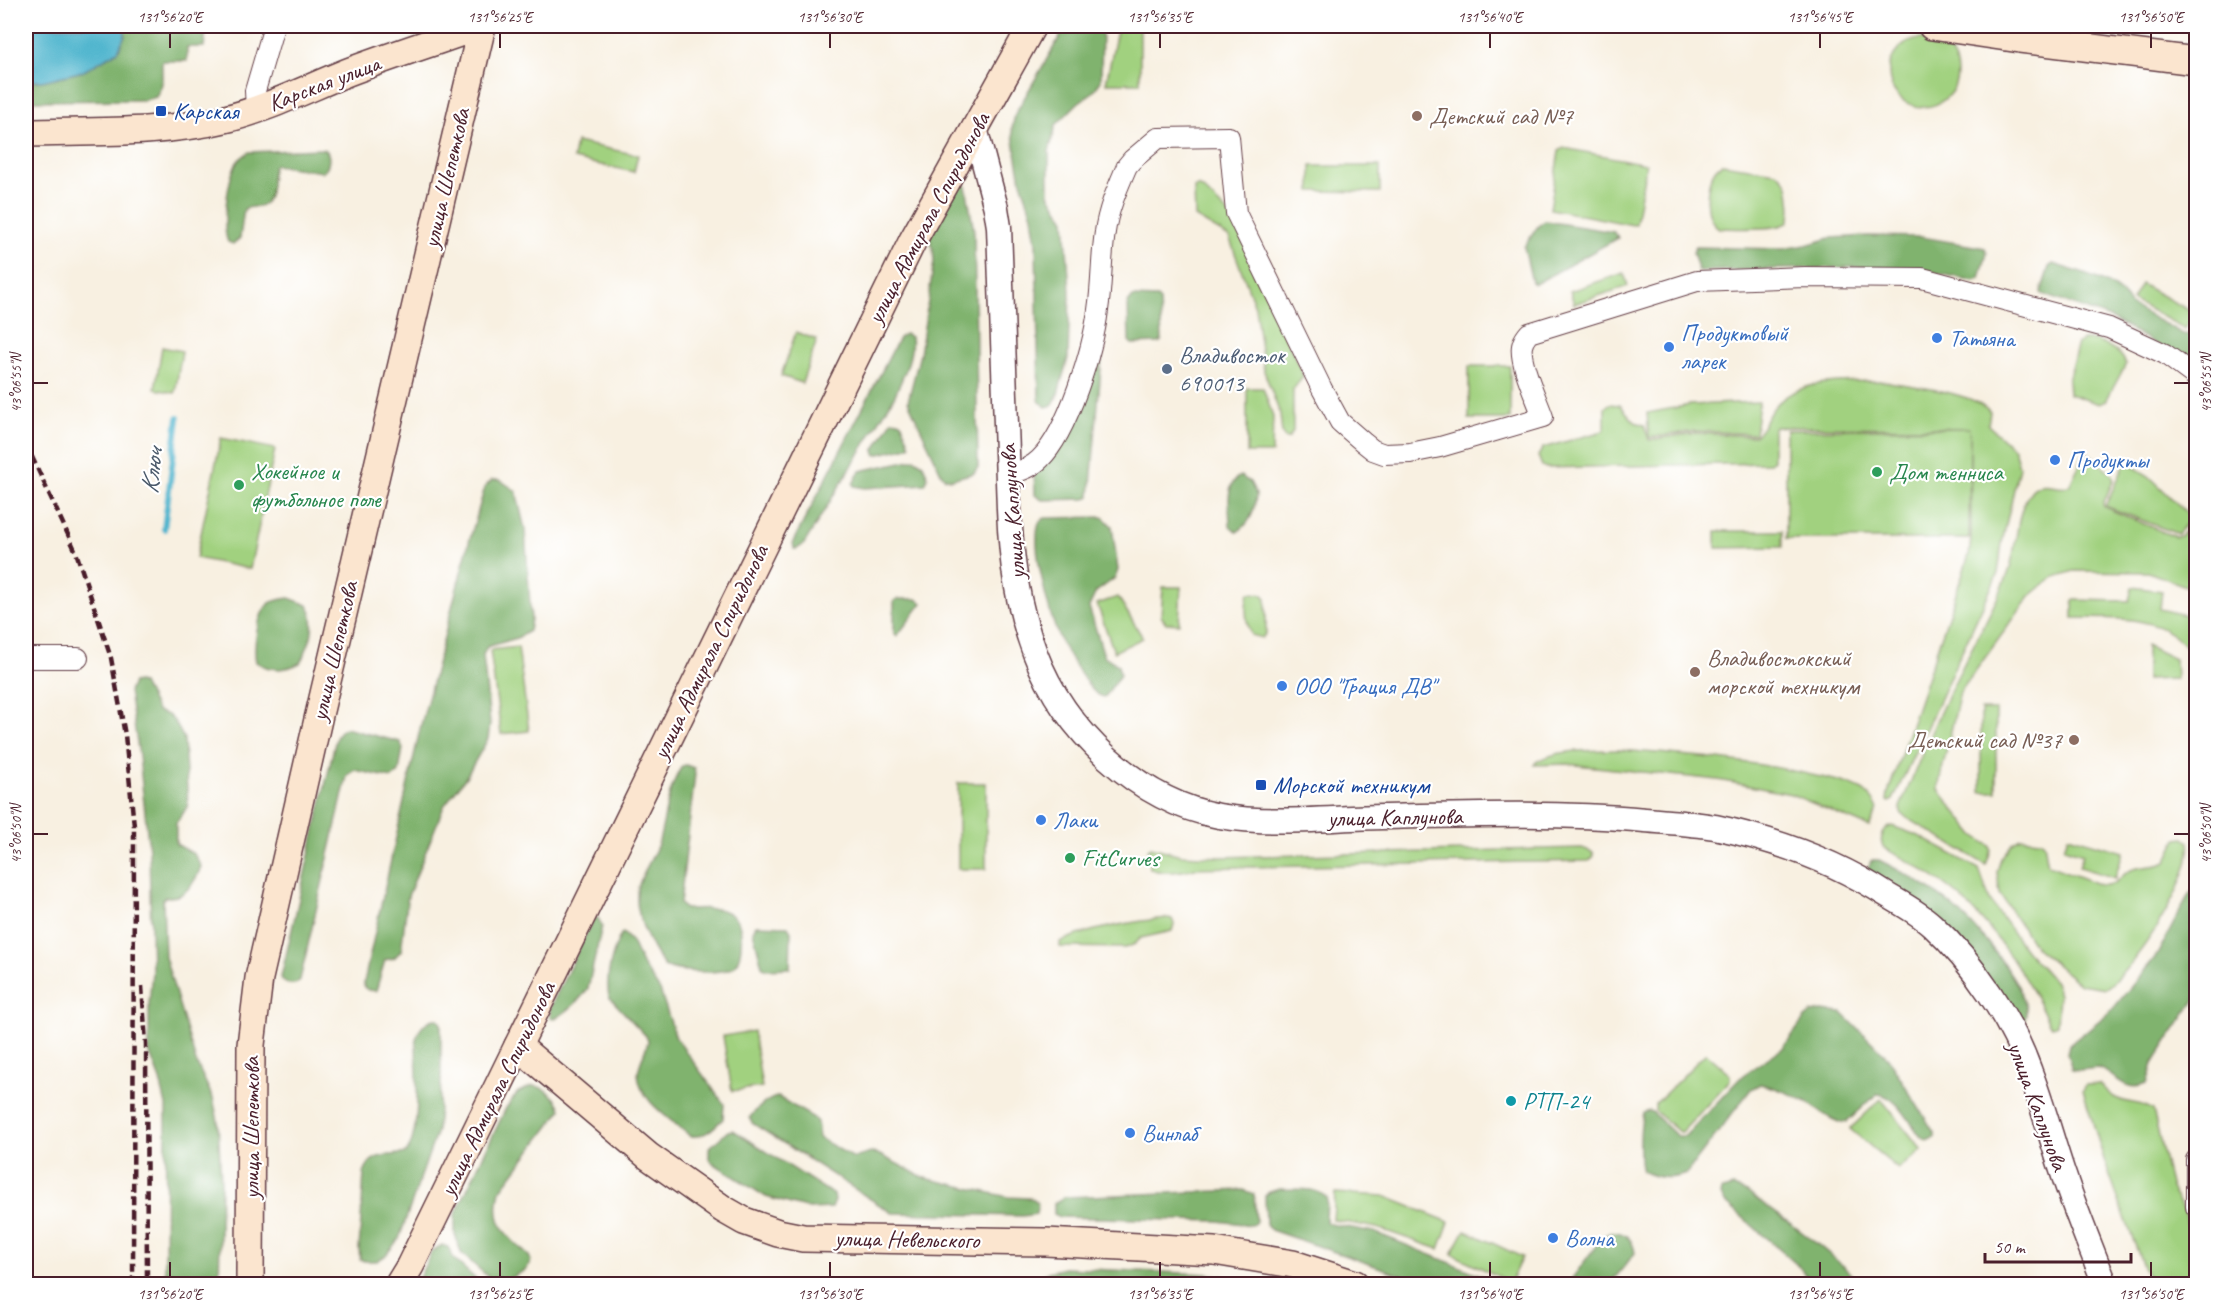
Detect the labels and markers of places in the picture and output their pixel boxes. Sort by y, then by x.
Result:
place label: Карская [173,96,240,126]
place label: Детский сад №7 [1429,101,1574,131]
marker: Карская [154,104,168,118]
marker: Детский сад №7 [1410,109,1424,123]
place label: Продуктовый ларек [1681,318,1790,376]
place label: Татьяна [1949,323,2016,353]
marker: Татьяна [1930,331,1944,345]
place label: Владивосток 690013 [1179,340,1287,398]
marker: Продуктовый ларек [1662,340,1676,354]
marker: Владивосток 690013 [1160,362,1174,376]
place label: Продукты [2067,445,2151,475]
marker: Продукты [2048,453,2062,467]
place label: Хокейное и футбольное поле [251,456,383,514]
place label: Дом тенниса [1889,457,2004,487]
marker: Дом тенниса [1870,465,1884,479]
marker: Хокейное и футбольное поле [232,478,246,492]
place label: Владивостокский морской техникум [1707,643,1861,701]
marker: Владивостокский морской техникум [1688,665,1702,679]
place label: ООО "Грация ДВ" [1294,671,1441,701]
marker: ООО "Грация ДВ" [1275,679,1289,693]
place label: Детский сад №37 [1907,725,2063,755]
marker: Детский сад №37 [2067,733,2081,747]
place label: Морской техникум [1273,770,1431,800]
marker: Морской техникум [1254,778,1268,792]
place label: Лаки [1053,805,1099,835]
marker: Лаки [1034,813,1048,827]
place label: FitCurves [1082,843,1161,873]
marker: FitCurves [1063,851,1077,865]
place label: РТП-24 [1523,1086,1592,1116]
marker: РТП-24 [1504,1094,1518,1108]
place label: Винлаб [1142,1118,1202,1148]
marker: Винлаб [1123,1126,1137,1140]
place label: Волна [1565,1223,1615,1253]
marker: Волна [1546,1231,1560,1245]

